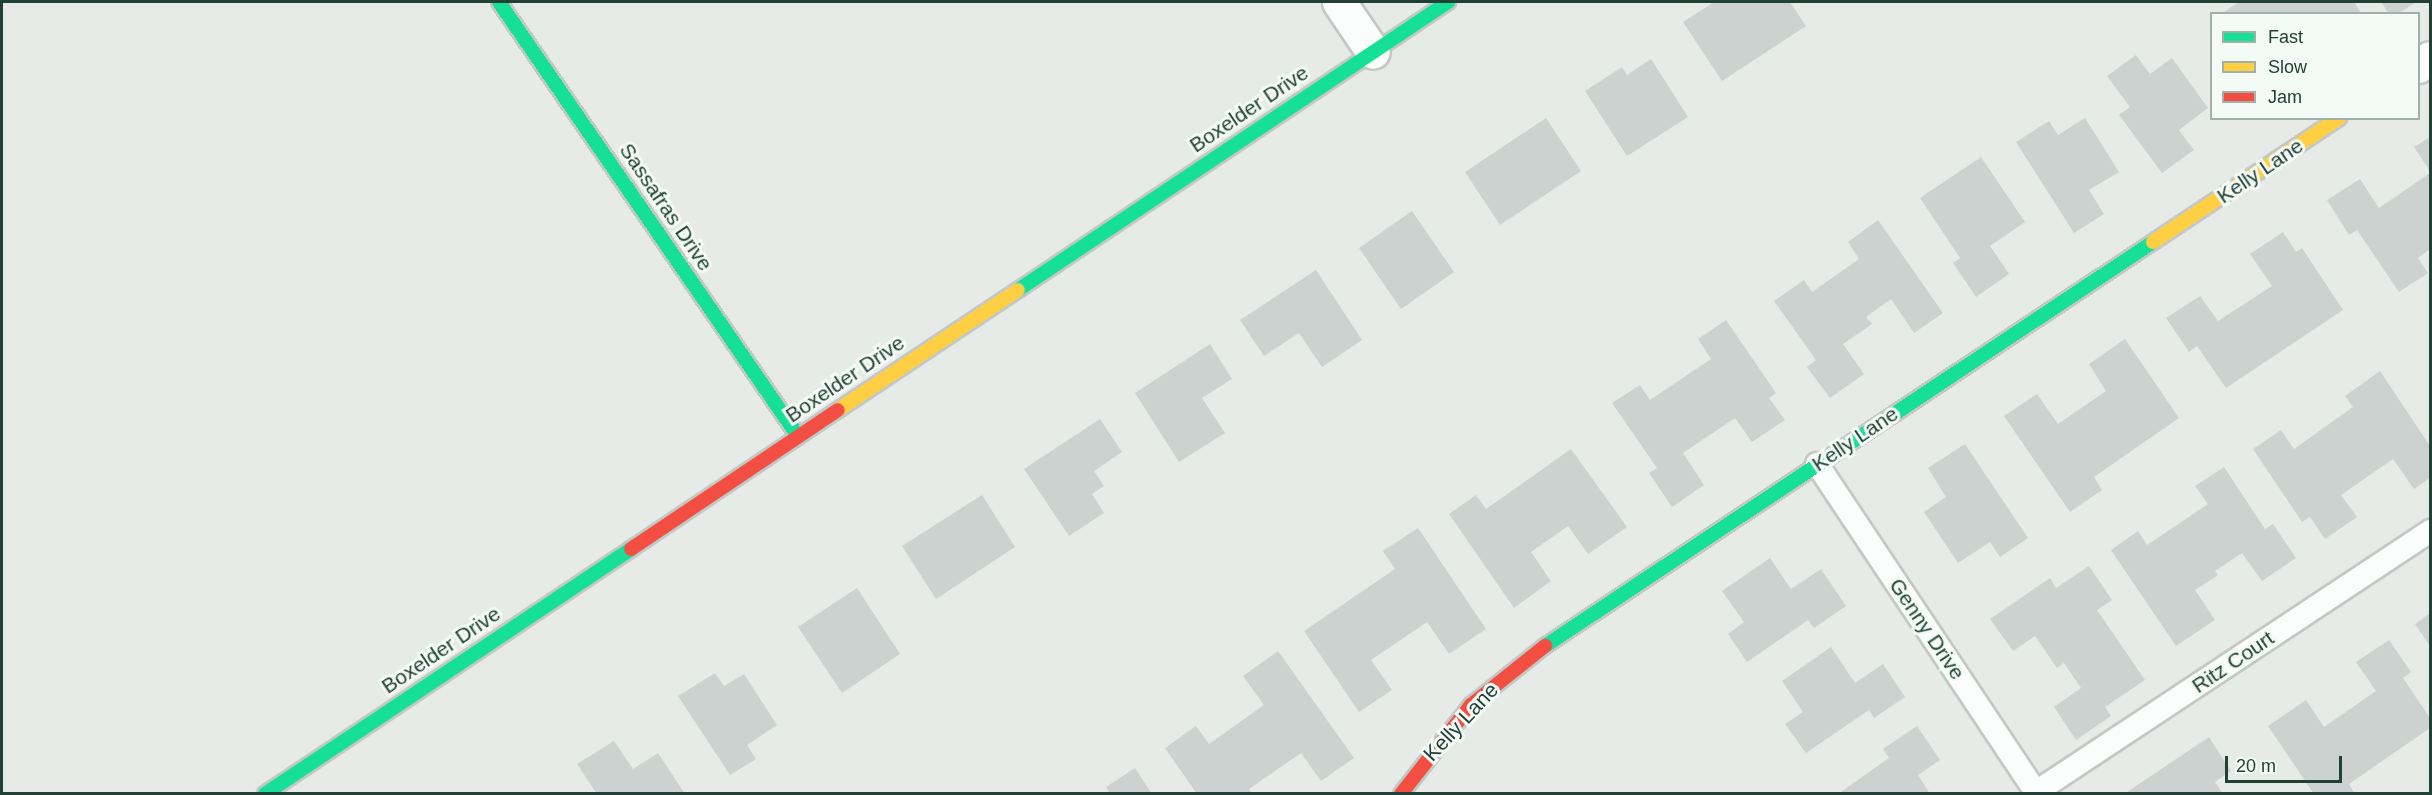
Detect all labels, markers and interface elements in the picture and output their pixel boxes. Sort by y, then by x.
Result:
legend [2210,12,2420,120]
text: Fast [2268,27,2303,47]
text: Slow [2268,57,2307,77]
street label: Boxelder Drive [1185,60,1313,158]
text: Jam [2268,87,2302,107]
street label: Kelly Lane [2212,133,2308,209]
street label: Sassafras Drive [614,139,718,275]
street label: Boxelder Drive [781,330,909,428]
street label: Kelly Lane [1807,401,1903,477]
street label: Genny Drive [1884,574,1970,684]
street label: Boxelder Drive [377,601,505,699]
street label: Ritz Court [2187,625,2279,699]
street label: Kelly Lane [1418,678,1504,766]
scale bar [2228,744,2345,782]
text: 20 m [2236,756,2276,776]

